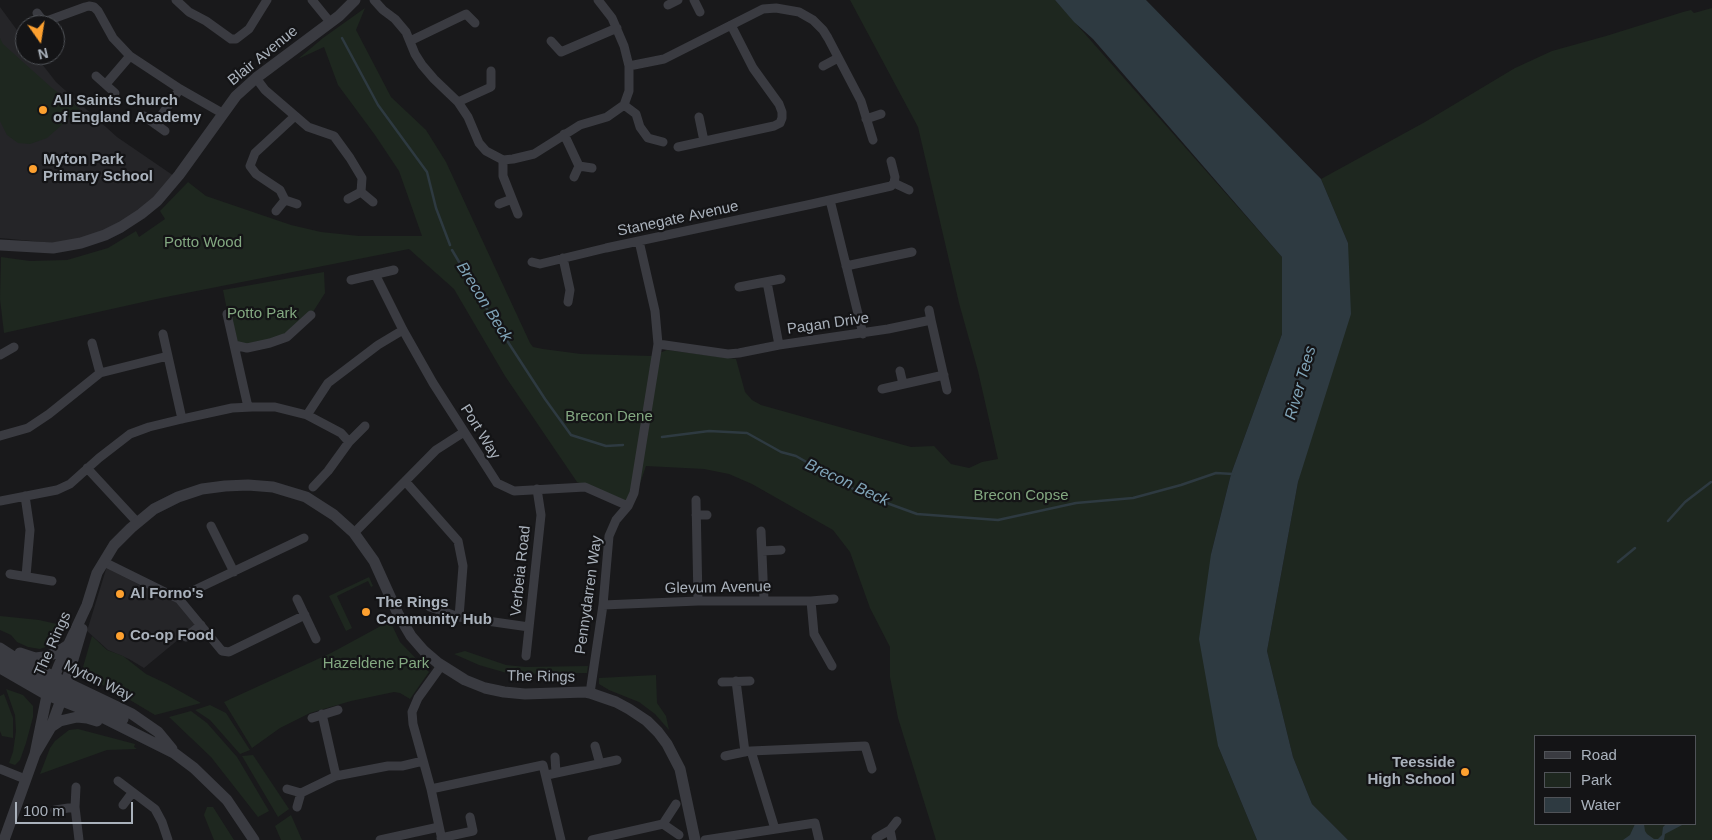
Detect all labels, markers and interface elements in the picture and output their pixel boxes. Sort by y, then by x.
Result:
north arrow [15,15,65,65]
street label: Blair Avenue [224,22,302,90]
text: N [36,45,50,63]
place label: All Saints Church of England Academy [53,92,201,127]
marker: All Saints Church of England Academy [37,104,49,116]
place label: Myton Park Primary School [43,151,153,186]
marker: Myton Park Primary School [27,163,39,175]
street label: Stanegate Avenue [616,197,740,241]
park label: Potto Wood [164,234,242,252]
water label: Brecon Beck [452,258,516,346]
park label: Potto Park [227,305,297,323]
street label: Pagan Drive [786,309,870,339]
water label: River Tees [1281,344,1321,422]
street label: Port Way [456,401,504,463]
park label: Brecon Dene [565,408,653,426]
water label: Brecon Beck [802,455,892,511]
park label: Brecon Copse [973,487,1069,505]
street label: Verbeia Road [507,525,535,617]
street label: Pennydarren Way [572,535,606,655]
street label: Glevum Avenue [665,578,771,598]
place label: Al Forno's [130,585,204,603]
marker: Al Forno's [114,588,126,600]
place label: The Rings Community Hub [376,594,492,629]
marker: The Rings Community Hub [360,606,372,618]
street label: The Rings [31,609,75,679]
place label: Co-op Food [130,627,214,645]
marker: Co-op Food [114,630,126,642]
park label: Hazeldene Park [323,655,429,673]
street label: Myton Way [61,657,135,705]
street label: The Rings [507,667,575,687]
legend [1534,735,1697,825]
text: Road [1581,746,1617,763]
place label: Teesside High School [1368,754,1455,789]
marker: Teesside High School [1459,766,1471,778]
text: Park [1581,771,1612,788]
scale bar [18,792,135,824]
text: Water [1581,796,1620,813]
text: 100 m [23,802,65,819]

